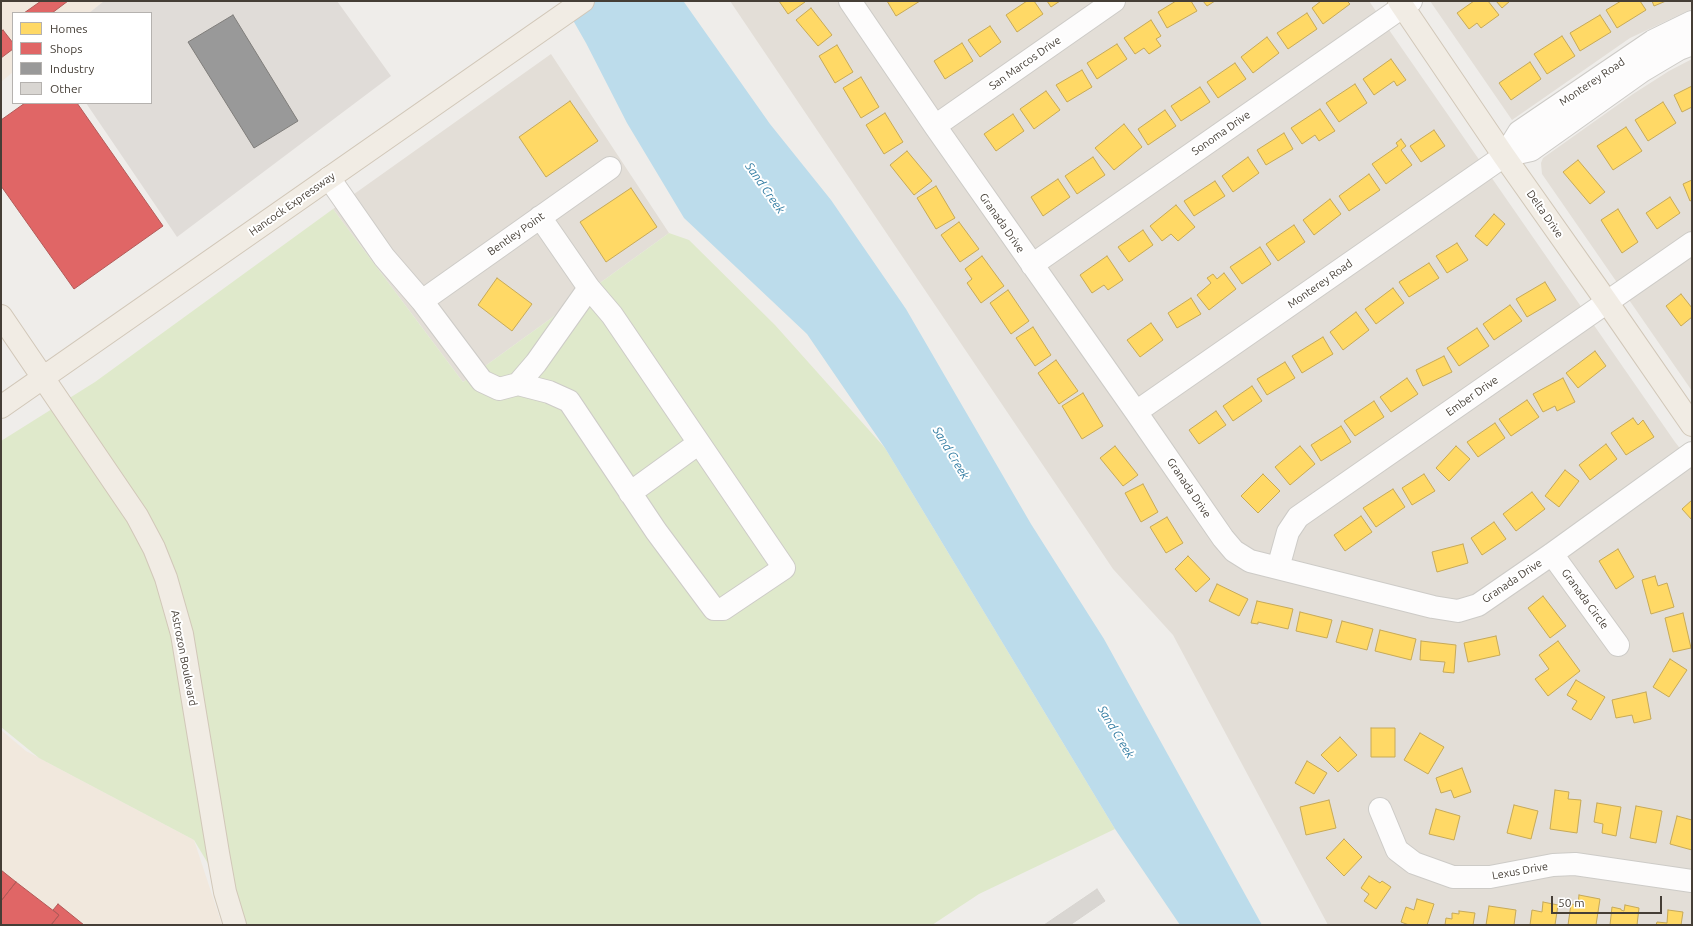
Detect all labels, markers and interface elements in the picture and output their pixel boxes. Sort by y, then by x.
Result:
legend [12,12,152,104]
text: Homes [50,22,88,35]
street label: San Marcos Drive [987,33,1063,93]
text: Shops [50,42,82,55]
street label: Monterey Road [1557,55,1627,109]
text: Industry [50,62,94,75]
text: Other [50,82,82,95]
street label: Sonoma Drive [1189,108,1253,158]
water label: Sand Creek [742,160,788,216]
street label: Hancock Expressway [247,169,337,239]
street label: Delta Drive [1524,188,1566,240]
street label: Granada Drive [977,191,1027,255]
street label: Bentley Point [485,209,547,259]
street label: Monterey Road [1285,257,1355,311]
street label: Ember Drive [1443,373,1501,419]
water label: Sand Creek [930,424,972,482]
street label: Granada Drive [1164,455,1214,521]
street label: Granada Drive [1479,556,1545,606]
street label: Granada Circle [1559,566,1611,632]
street label: Astrozon Boulevard [168,609,200,707]
water label: Sand Creek [1095,703,1137,761]
street label: Lexus Drive [1491,860,1549,882]
scale bar [1553,888,1664,914]
text: 50 m [1558,896,1585,909]

